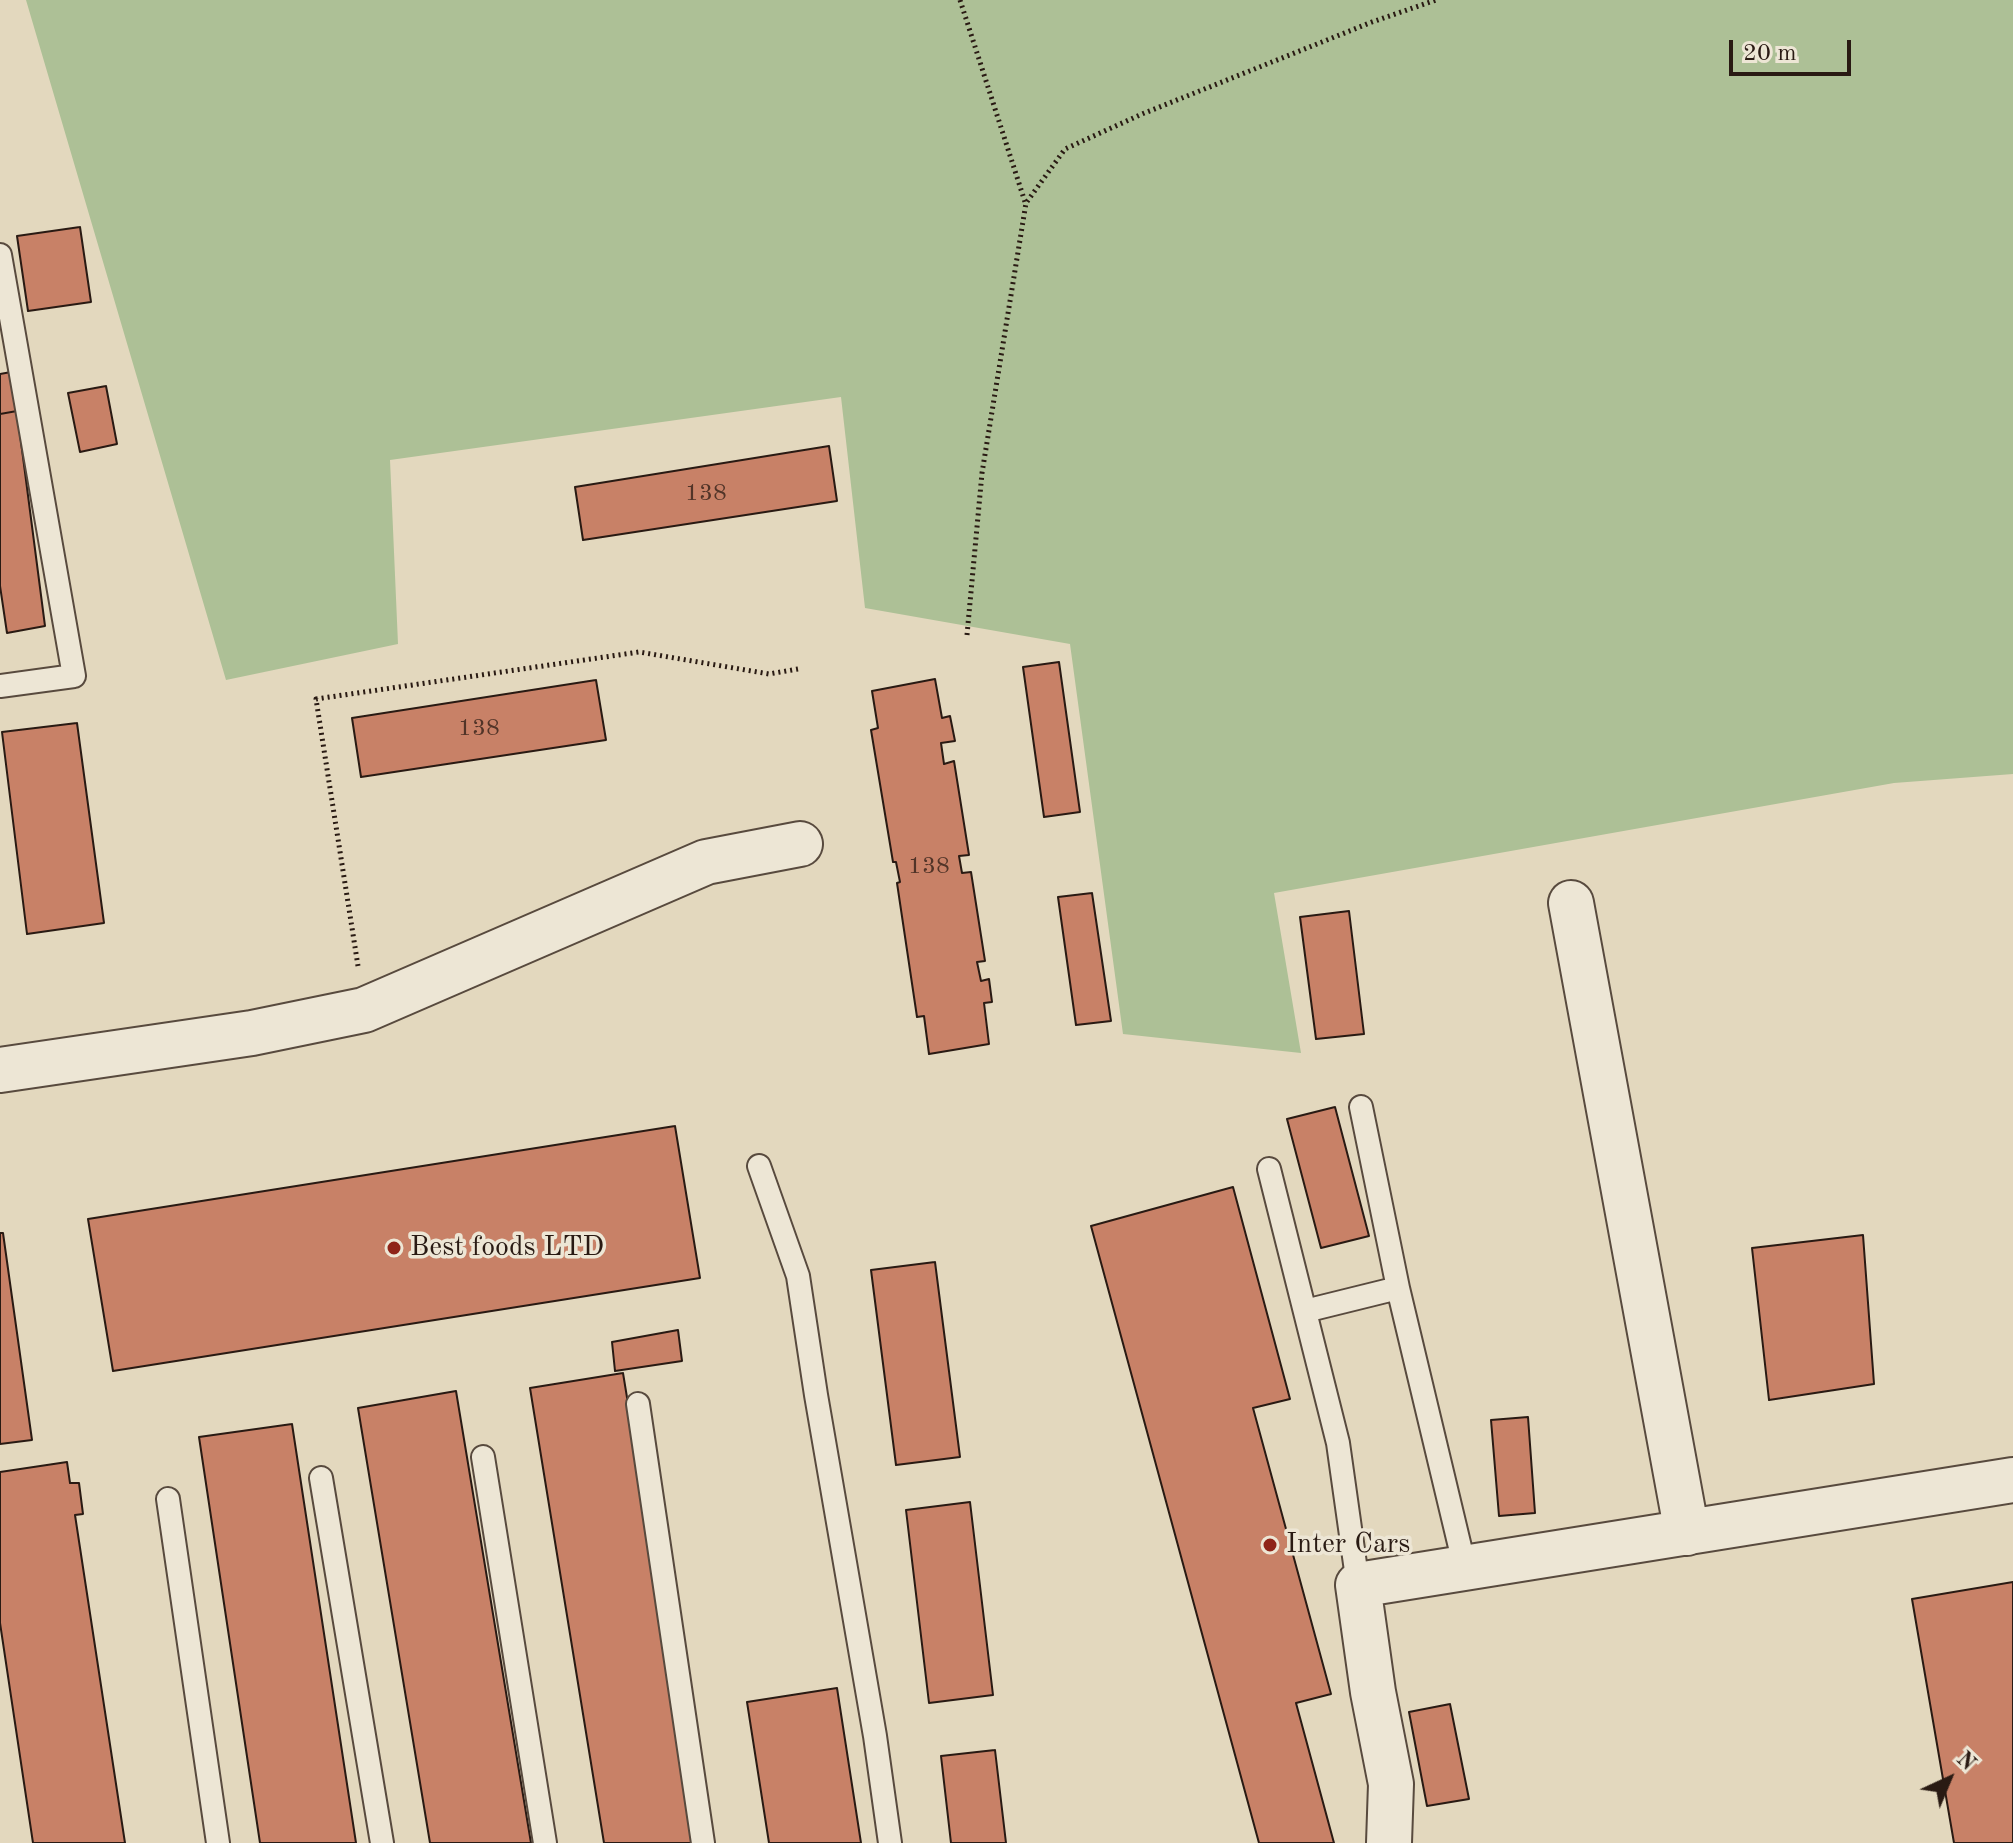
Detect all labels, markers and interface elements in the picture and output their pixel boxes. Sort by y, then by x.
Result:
scale bar [1733,24,1855,74]
text: 20 m [1743,42,1797,66]
house number: 138 [685,480,727,508]
house number: 138 [458,715,500,743]
house number: 138 [908,853,950,881]
place label: Best foods LTD [410,1231,604,1265]
marker: Best foods LTD [385,1239,403,1257]
place label: Inter Cars [1286,1528,1410,1562]
marker: Inter Cars [1261,1536,1279,1554]
north arrow [1909,1739,1989,1819]
text: N [1952,1748,1979,1775]

